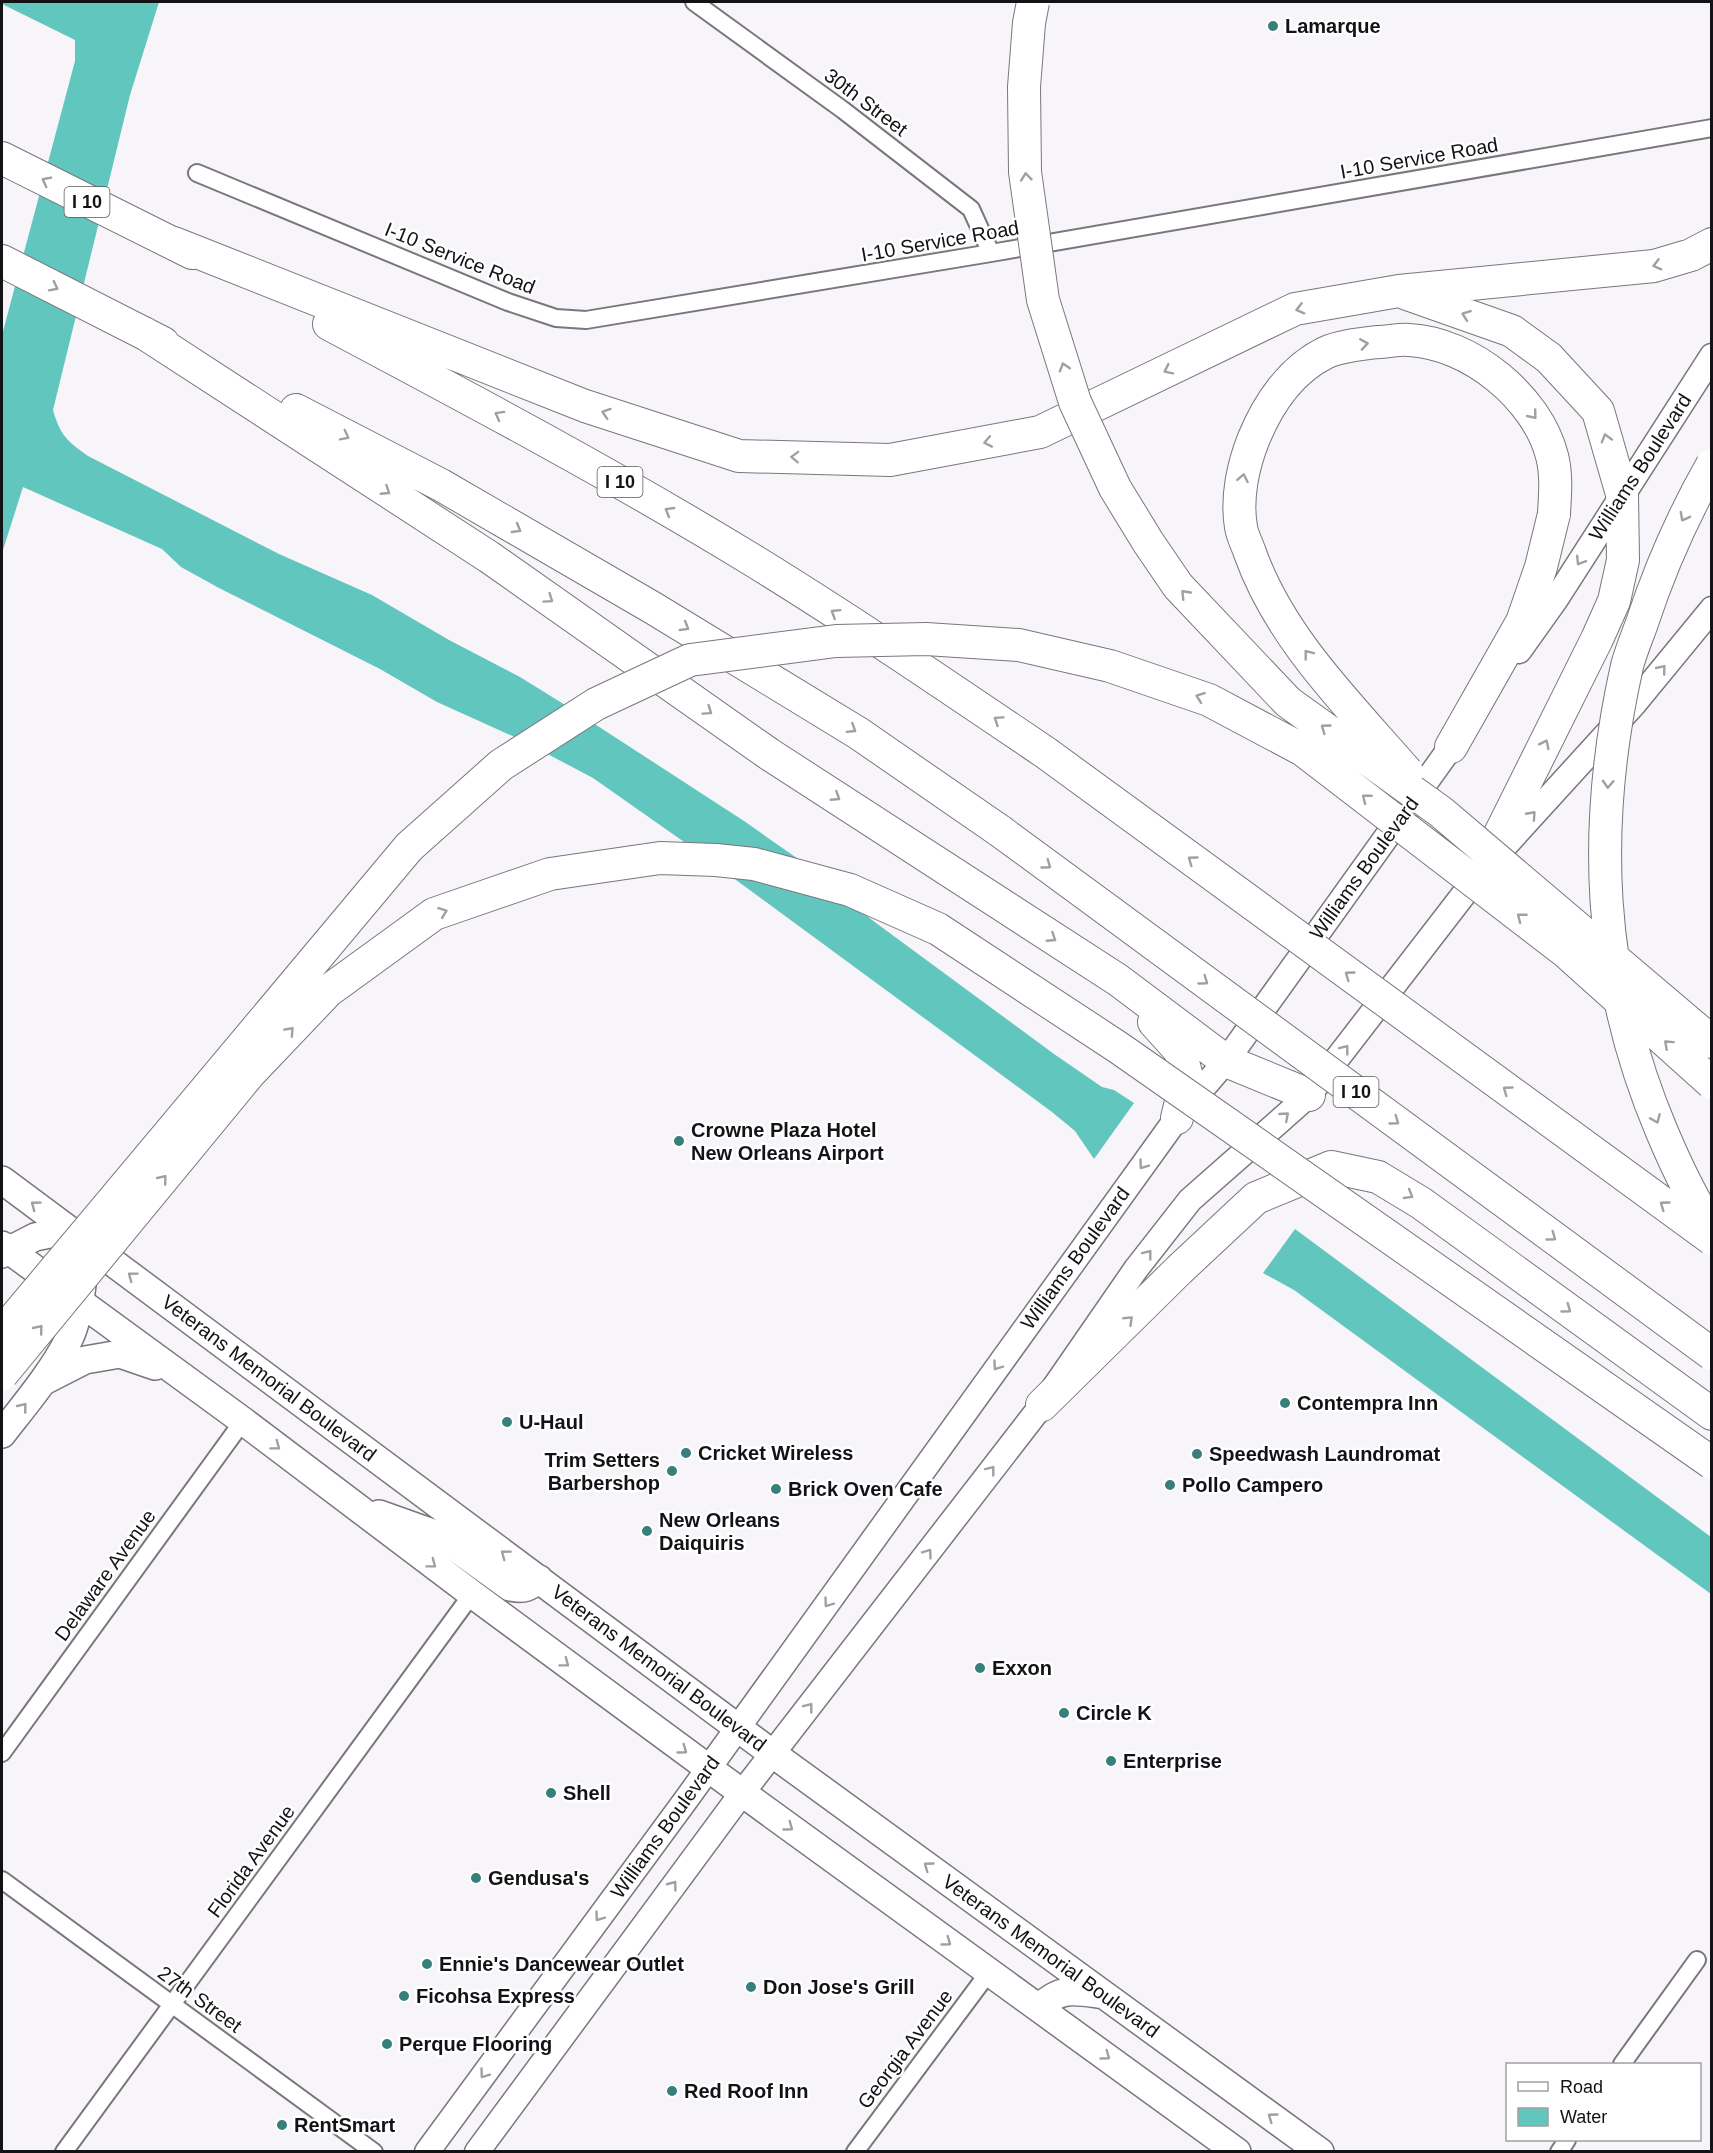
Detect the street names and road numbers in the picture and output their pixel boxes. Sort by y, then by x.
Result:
street label: 30th Street [820,64,912,140]
street label: I-10 Service Road [1338,133,1500,183]
road number: I 10 [64,187,110,217]
street label: I-10 Service Road [859,216,1021,266]
street label: I-10 Service Road [382,218,538,298]
street label: Williams Boulevard [1584,390,1696,544]
road number: I 10 [598,467,642,497]
street label: Williams Boulevard [1305,793,1423,943]
road number: I 10 [1334,1077,1378,1107]
street label: Williams Boulevard [1016,1183,1134,1333]
street label: Veterans Memorial Boulevard [158,1290,380,1466]
street label: Delaware Avenue [50,1505,160,1645]
street label: Veterans Memorial Boulevard [548,1580,770,1756]
street label: Williams Boulevard [606,1752,724,1902]
street label: Florida Avenue [203,1801,299,1921]
street label: Veterans Memorial Boulevard [938,1870,1164,2042]
street label: 27th Street [154,1961,246,2037]
street label: Georgia Avenue [853,1985,957,2113]

